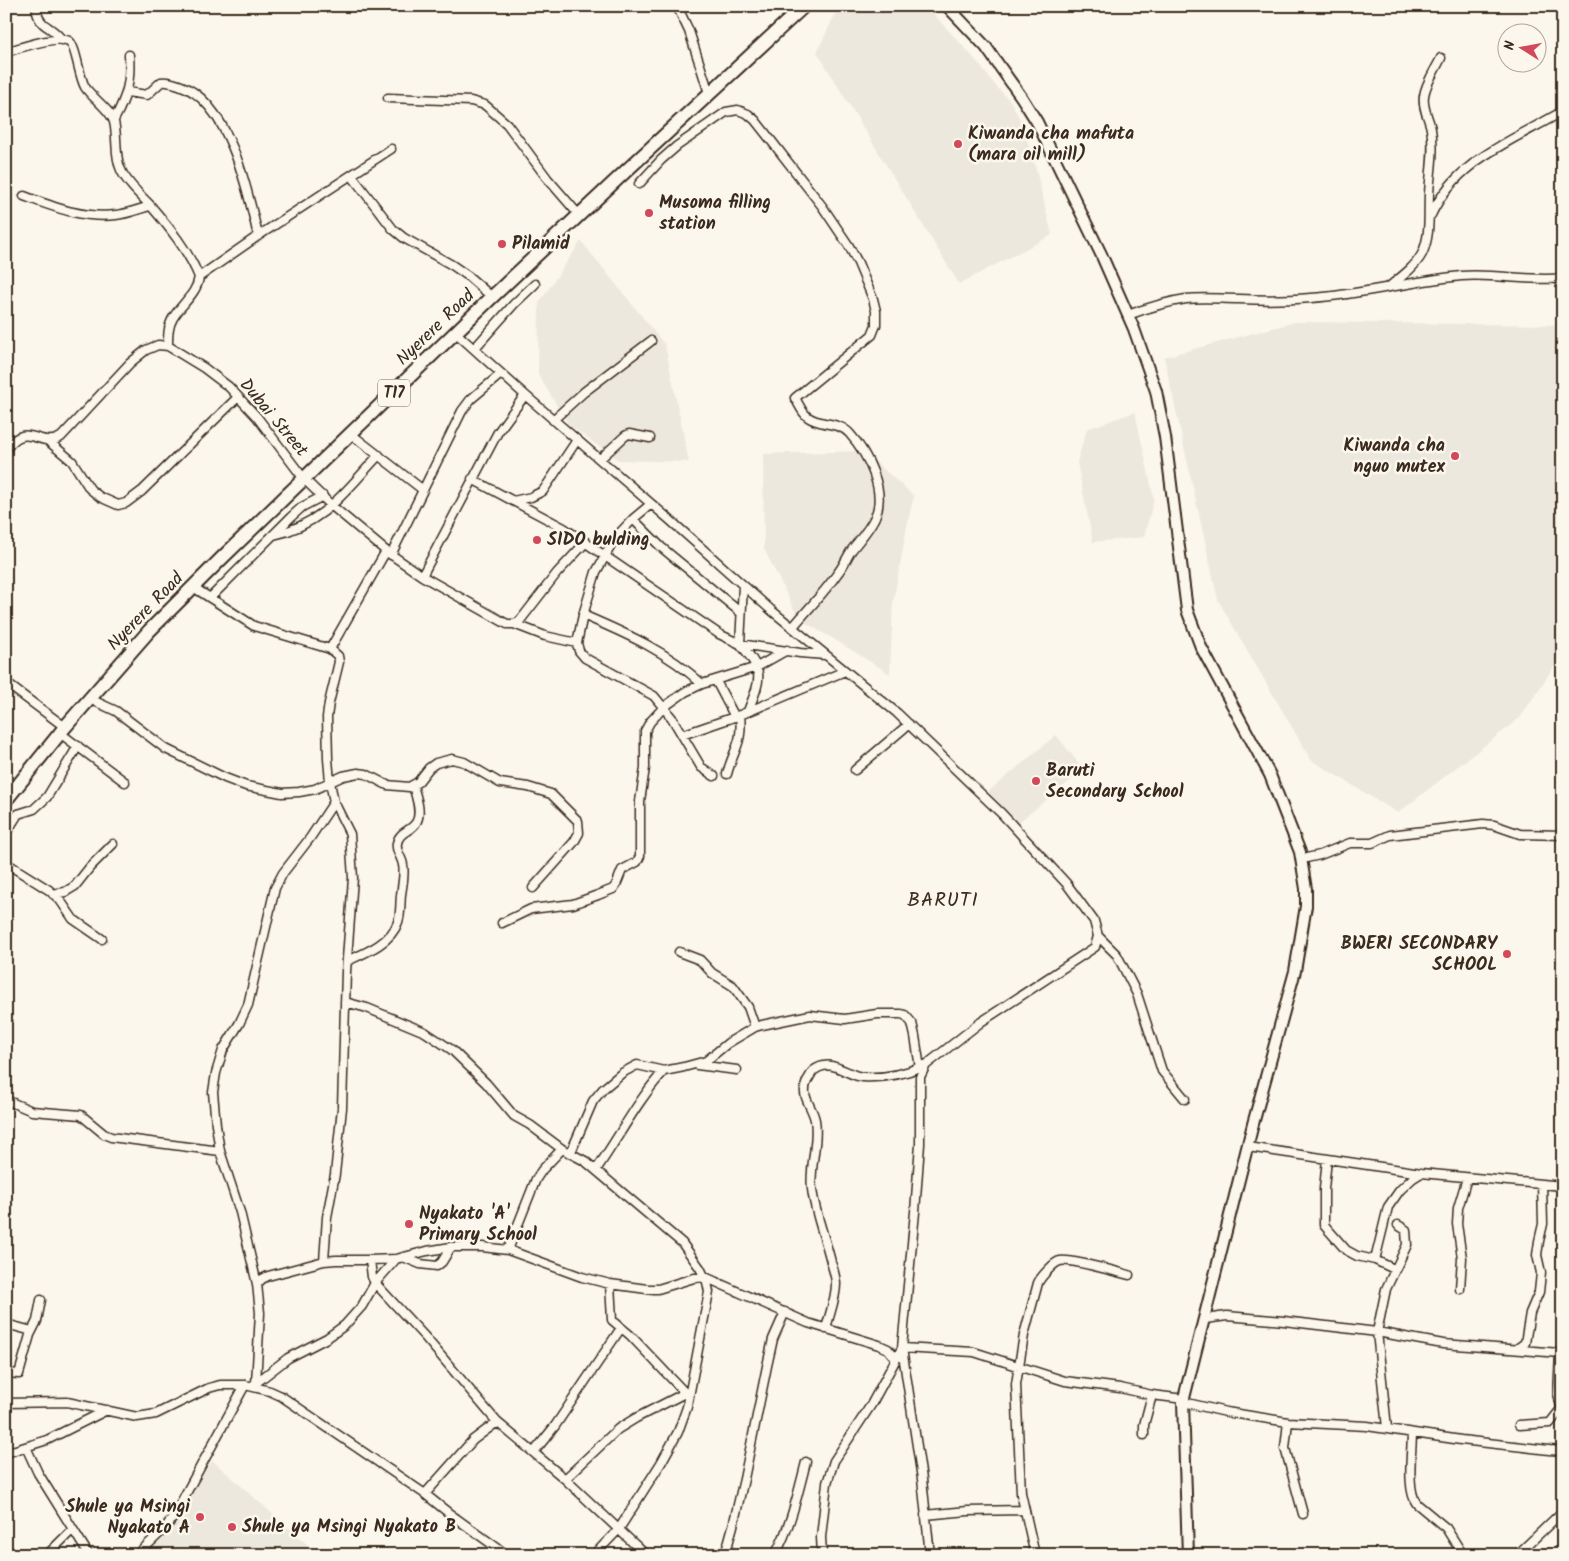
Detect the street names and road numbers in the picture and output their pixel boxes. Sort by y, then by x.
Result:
street label: Nyerere Road [390,282,483,373]
street label: Dubai Street [231,372,315,465]
road number: T17 [378,379,410,406]
street label: Nyerere Road [101,565,192,658]

